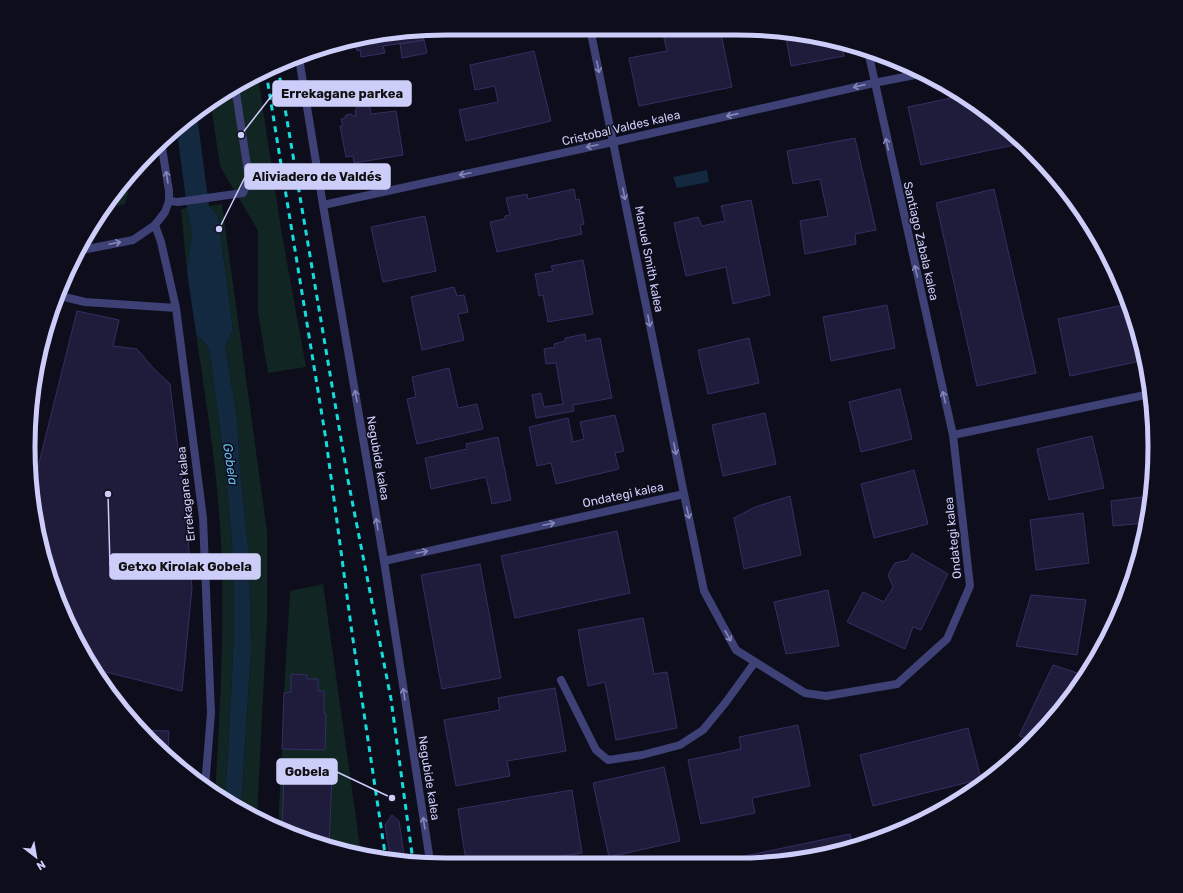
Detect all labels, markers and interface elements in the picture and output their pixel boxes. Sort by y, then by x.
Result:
one-way arrow [594,60,602,73]
callout: Errekagane parkea [273,81,411,106]
one-way arrow [853,83,866,91]
text: Errekagane parkea [281,86,403,101]
street label: Cristobal Valdes kalea [560,108,682,148]
one-way arrow [726,111,739,119]
one-way arrow [883,138,891,151]
one-way arrow [586,143,599,151]
callout: Aliviadero de Valdés [245,164,390,189]
text: Aliviadero de Valdés [252,169,382,184]
one-way arrow [459,170,472,178]
one-way arrow [163,171,171,184]
street label: Santiago Zabala kalea [901,180,941,302]
one-way arrow [620,187,628,200]
street label: Manuel Smith kalea [632,205,666,313]
one-way arrow [109,239,122,247]
one-way arrow [911,264,919,277]
one-way arrow [646,315,654,328]
one-way arrow [352,390,360,403]
one-way arrow [940,391,948,404]
street label: Negubide kalea [364,415,392,501]
water label: Gobela [220,442,241,486]
one-way arrow [671,442,679,455]
street label: Errekagane kalea [174,446,198,542]
street label: Ondategi kalea [581,480,665,510]
street label: Ondategi kalea [942,496,964,580]
one-way arrow [684,507,692,520]
one-way arrow [373,518,381,531]
one-way arrow [542,520,555,528]
one-way arrow [415,548,428,556]
callout: Getxo Kirolak Gobela [110,554,260,579]
text: Getxo Kirolak Gobela [118,559,252,574]
one-way arrow [725,629,733,641]
one-way arrow [400,688,408,701]
street label: Negubide kalea [415,735,443,821]
callout: Gobela [277,759,337,784]
text: Gobela [285,764,329,779]
one-way arrow [420,817,428,830]
north arrow [16,837,56,877]
text: N [34,858,48,873]

